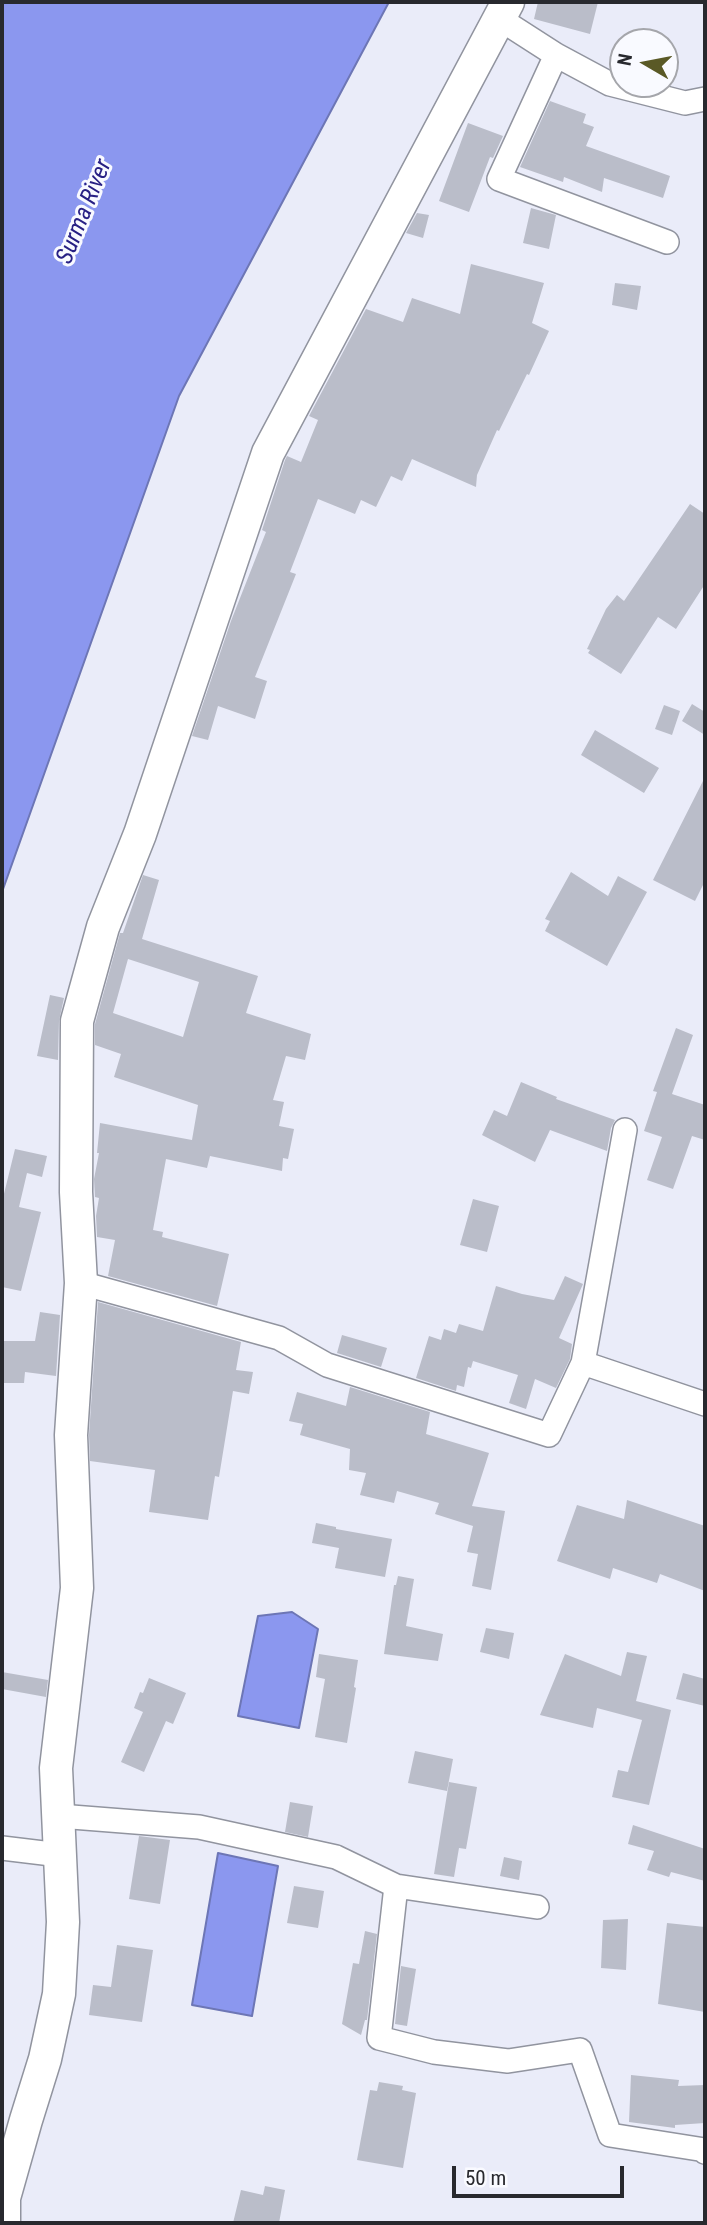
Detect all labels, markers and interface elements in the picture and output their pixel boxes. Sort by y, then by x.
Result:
north arrow [609,28,679,98]
text: N [612,52,637,67]
water label: Surma River [51,156,119,268]
scale bar [455,2152,626,2196]
text: 50 m [465,2166,506,2190]

